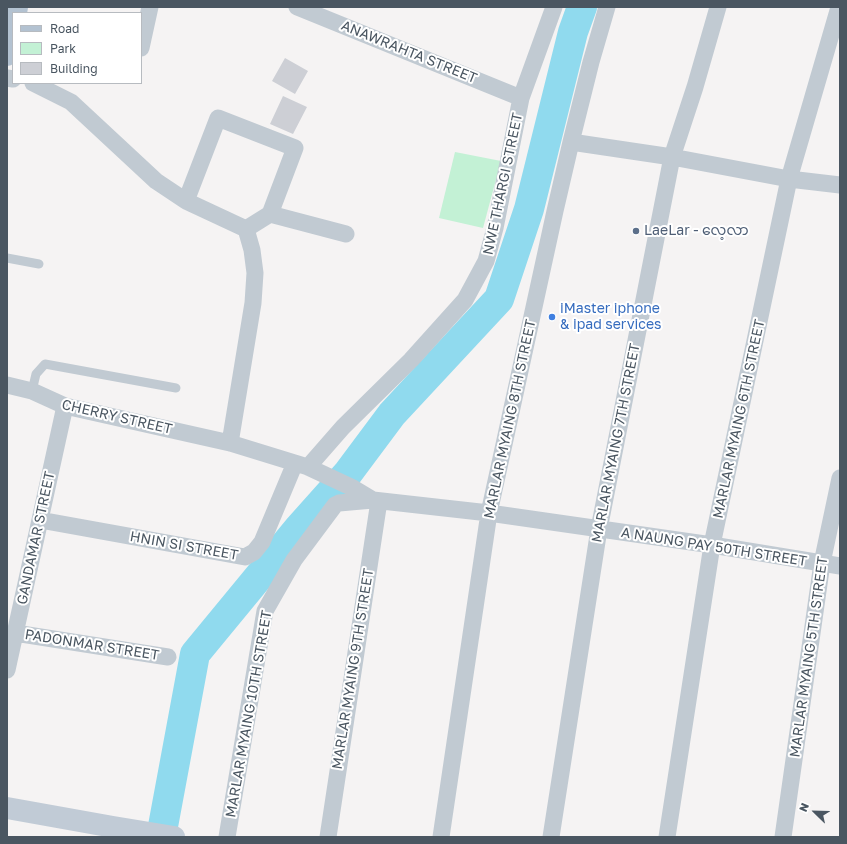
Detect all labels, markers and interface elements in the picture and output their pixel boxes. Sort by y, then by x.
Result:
legend [12,12,142,84]
street label: ANAWRAHTA STREET [339,17,479,87]
text: Road [50,21,79,36]
text: Park [50,41,76,56]
text: Building [50,61,98,76]
street label: NWE THARGI STREET [480,111,526,257]
place label: LaeLar - လေ့လာ [644,223,749,239]
marker: LaeLar - လေ့လာ [631,226,641,236]
place label: iMaster iphone & ipad services [560,301,661,334]
marker: iMaster iphone & ipad services [547,312,557,322]
street label: MARLAR MYAING 8TH STREET [481,318,539,520]
street label: MARLAR MYAING 6TH STREET [710,318,768,520]
street label: MARLAR MYAING 7TH STREET [588,342,644,544]
street label: CHERRY STREET [60,396,174,438]
street label: GANDAMAR STREET [14,470,58,606]
street label: A NAUNG PAY 50TH STREET [620,524,808,570]
street label: HNIN SI STREET [129,528,239,564]
street label: MARLAR MYAING 5TH STREET [787,555,831,759]
street label: MARLAR MYAING 9TH STREET [329,567,377,771]
street label: MARLAR MYAING 10TH STREET [222,609,276,819]
street label: PADONMAR STREET [24,626,160,664]
north arrow [795,792,835,832]
text: N [796,801,811,814]

